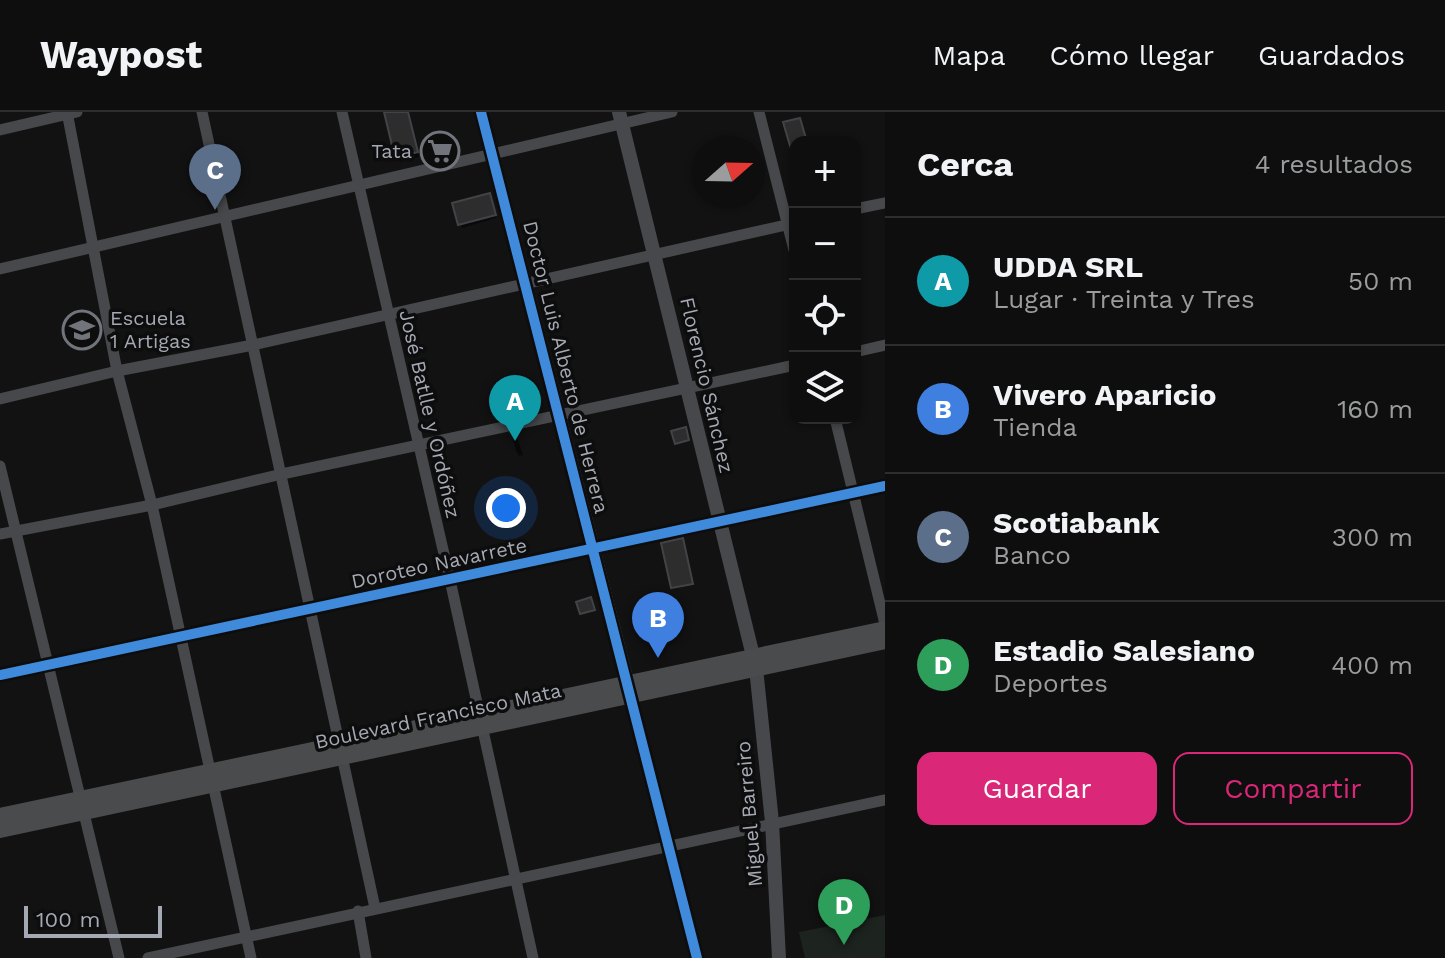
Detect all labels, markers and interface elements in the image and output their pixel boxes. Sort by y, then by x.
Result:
text: Waypost [40,33,202,77]
text: Mapa [933,39,1006,72]
text: Cómo llegar [1050,39,1214,72]
text: Guardados [1258,39,1405,72]
supermarket icon: Tata [419,130,461,172]
north arrow [693,136,765,208]
map controls [789,136,861,424]
button: + [789,136,861,208]
place label: Tata [371,139,412,163]
pin: C [189,144,241,210]
text: Cerca [917,144,1013,184]
text: 4 resultados [1255,149,1413,179]
button: − [789,208,861,280]
street label: Doctor Luis Alberto de Herrera [518,218,614,516]
text: UDDA SRL [993,249,1143,284]
text: A [934,266,952,296]
text: 50 m [1348,266,1413,296]
button: locate [789,280,861,352]
text: Lugar · Treinta y Tres [993,284,1255,314]
street label: Florencio Sánchez [675,295,739,475]
place label: Escuela 1 Artigas [110,306,191,353]
street label: José Batlle y Ordóñez [394,308,466,520]
school or university icon: Escuela 1 Artigas [61,309,103,351]
button: layers [789,352,861,424]
pin: A [489,375,541,441]
text: Vivero Aparicio [993,377,1216,412]
text: B [934,394,952,424]
text: 160 m [1337,394,1413,424]
text: Tienda [993,412,1077,442]
your location [486,488,526,528]
text: Scotiabank [993,505,1160,540]
text: C [934,522,952,552]
text: 300 m [1332,522,1413,552]
street label: Doroteo Navarrete [349,533,529,593]
text: Banco [993,540,1071,570]
pin: B [632,592,684,658]
text: Estadio Salesiano [993,633,1255,668]
text: D [934,650,952,680]
text: 400 m [1331,650,1413,680]
text: Deportes [993,668,1108,698]
street label: Boulevard Francisco Mata [313,678,563,754]
street label: Miguel Barreiro [731,740,767,888]
button: Guardar [917,752,1157,825]
button: Compartir [1173,752,1413,825]
pin: D [818,879,870,945]
scale bar [24,902,162,938]
text: 100 m [36,907,100,932]

